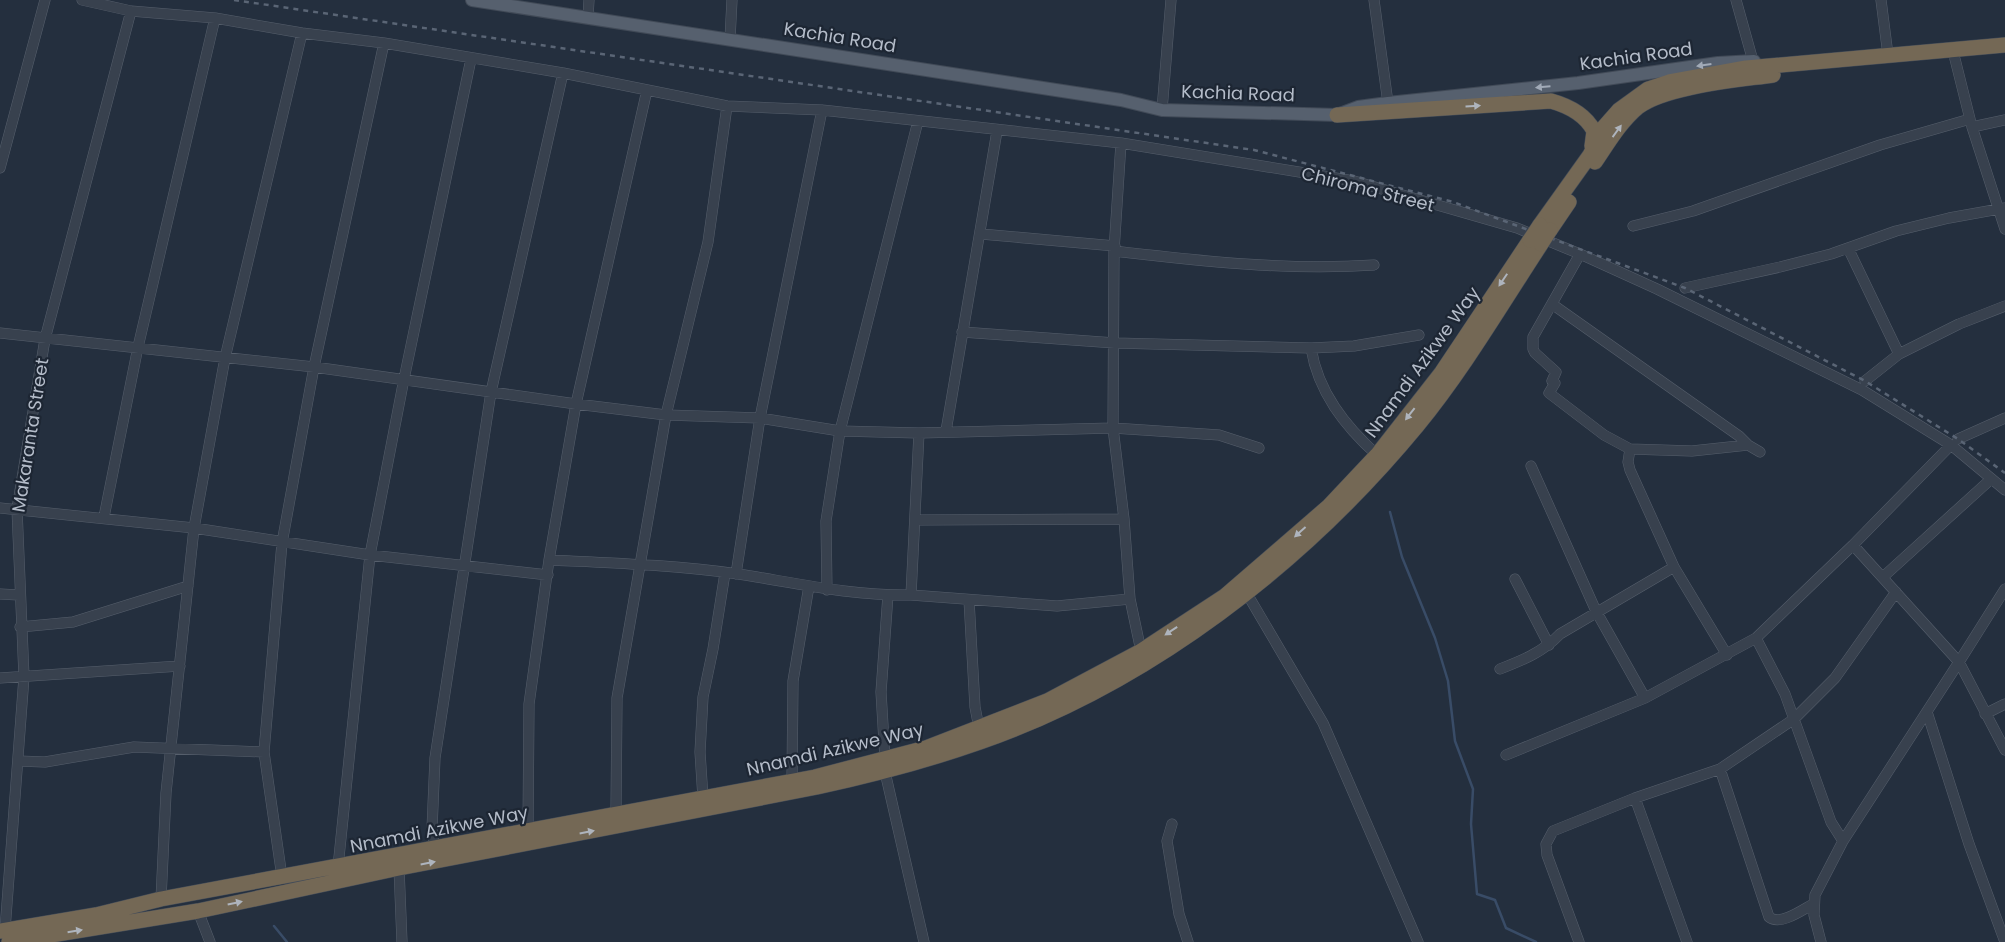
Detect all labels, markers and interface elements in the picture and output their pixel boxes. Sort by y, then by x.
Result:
street label: Kachia Road [782,16,898,58]
street label: Kachia Road [1578,36,1694,76]
one-way arrow [1696,61,1712,69]
street label: Kachia Road [1181,79,1295,107]
one-way arrow [1535,83,1551,91]
one-way arrow [1466,102,1482,110]
one-way arrow [1611,125,1622,138]
street label: Chiroma Street [1299,160,1437,218]
one-way arrow [1498,274,1508,287]
street label: Nnamdi Azikwe Way [1359,281,1485,443]
street label: Makaranta Street [5,356,55,514]
one-way arrow [1405,407,1416,420]
one-way arrow [1294,526,1306,538]
one-way arrow [1165,626,1178,636]
street label: Nnamdi Azikwe Way [744,716,926,782]
street label: Nnamdi Azikwe Way [348,799,530,859]
one-way arrow [580,827,596,835]
one-way arrow [420,858,436,866]
one-way arrow [227,899,242,907]
one-way arrow [67,927,83,935]

